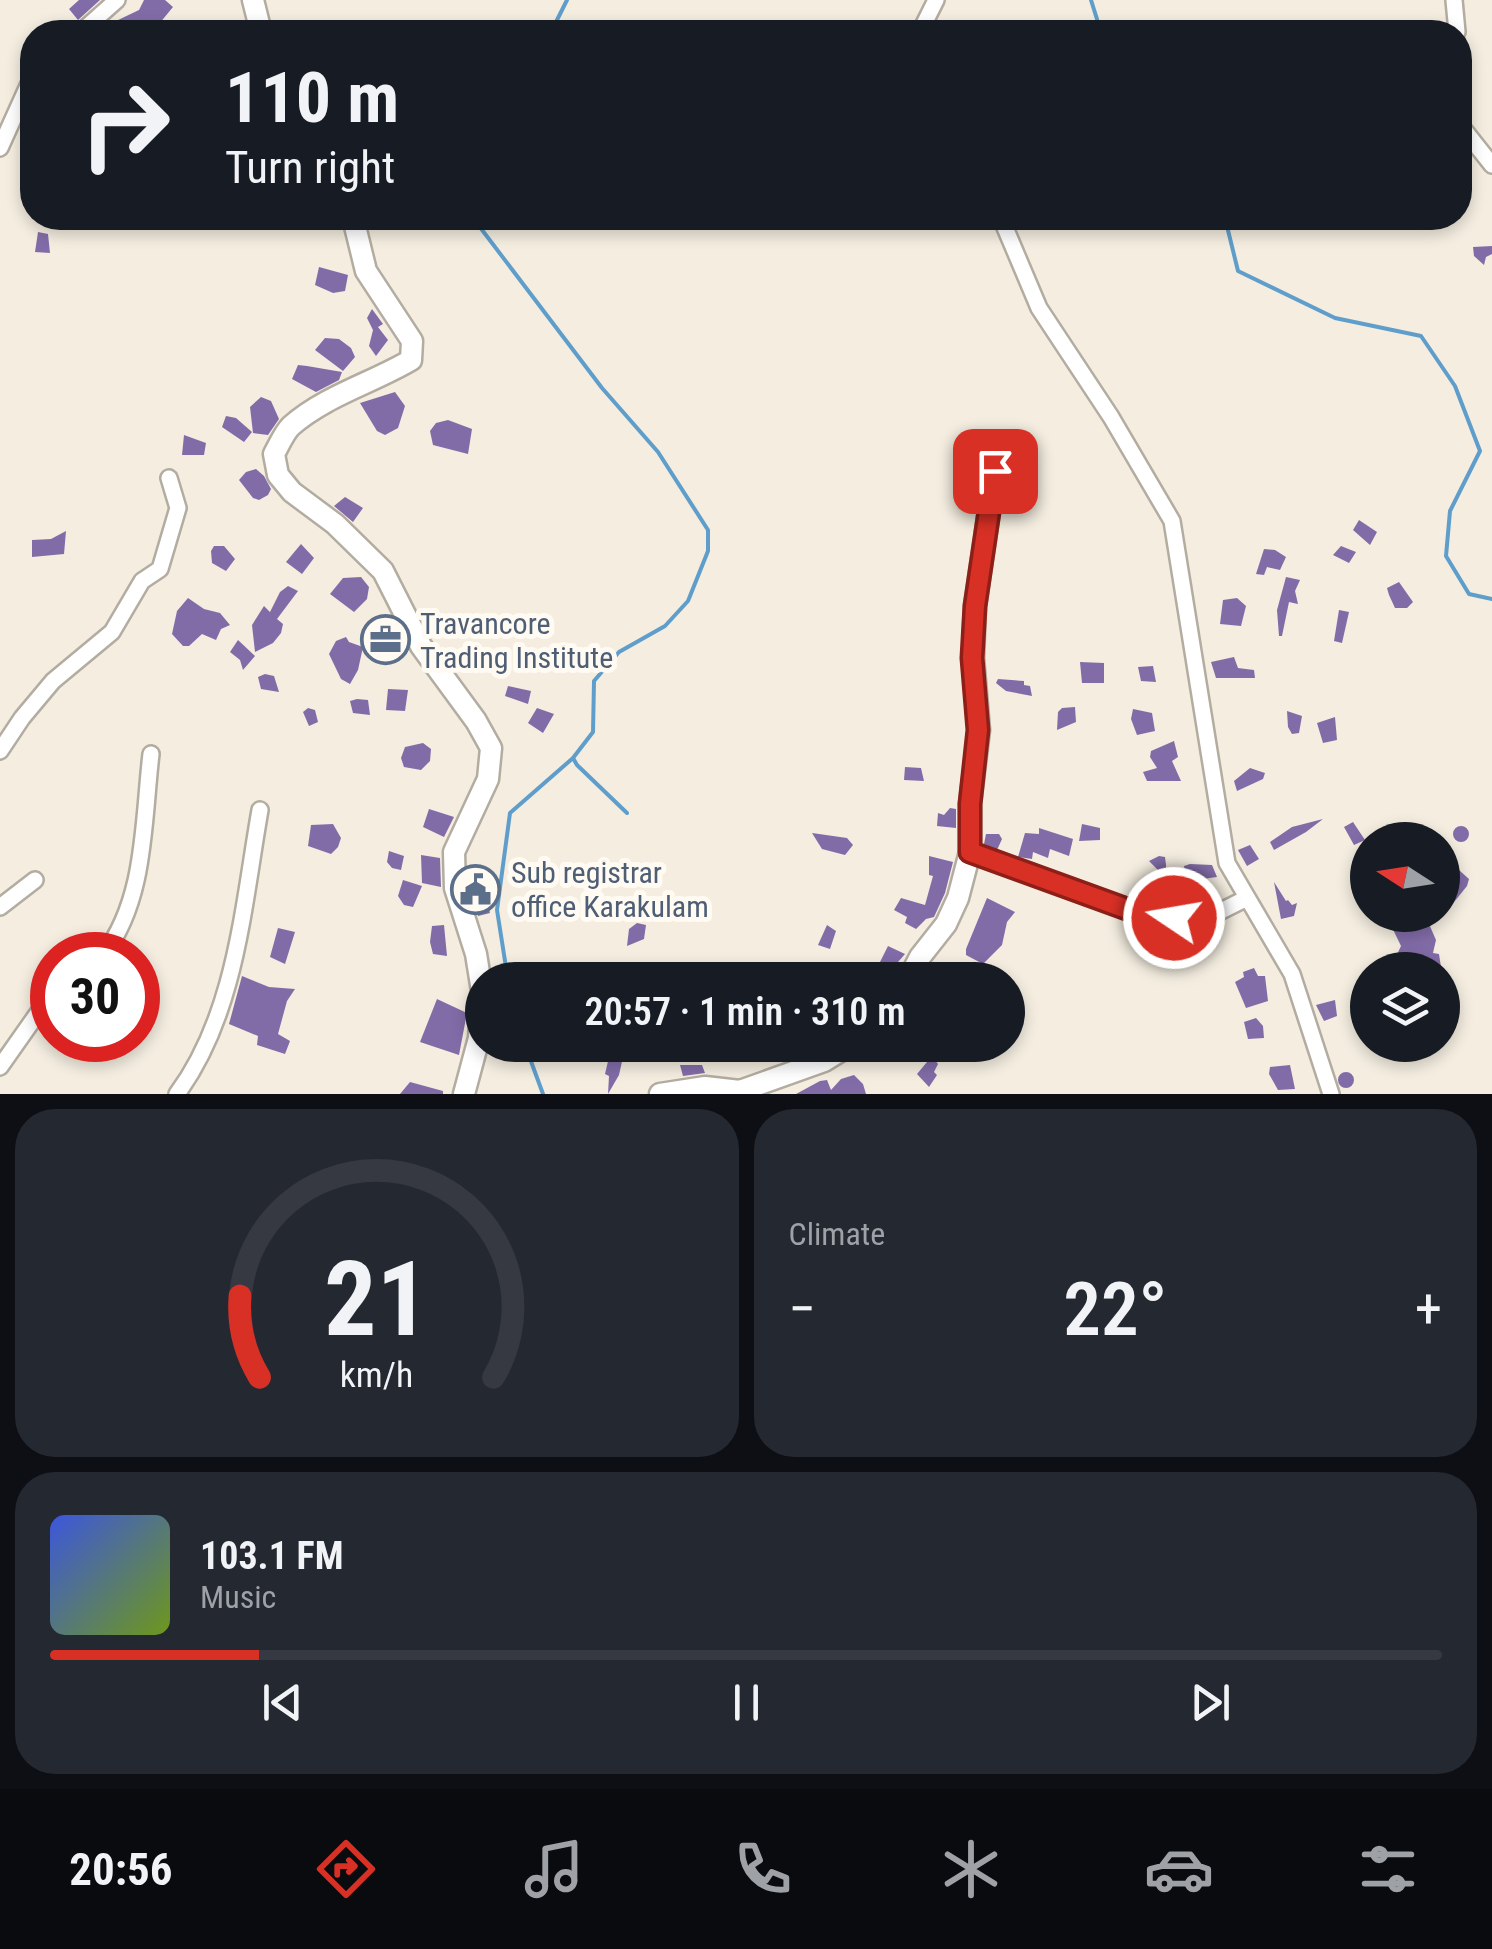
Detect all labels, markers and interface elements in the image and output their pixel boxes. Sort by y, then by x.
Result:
text: 110 m [225,57,399,139]
icon: right [60,60,190,190]
text: Turn right [225,141,395,194]
pin [953,429,1038,514]
icon: arrive [968,444,1023,499]
place label: Travancore Trading Institute [420,606,613,675]
office icon: Travancore Trading Institute [359,614,411,666]
north arrow [1350,822,1460,932]
map controls [1350,822,1460,1062]
place label: Sub registrar office Karakulam [511,855,709,924]
public building icon: Sub registrar office Karakulam [450,863,502,915]
position arrow [1122,866,1226,970]
speed limit sign: 30 [30,932,160,1062]
button: layers [1350,952,1460,1062]
text: 20:57 · 1 min · 310 m [585,990,905,1034]
text: Climate [789,1215,885,1253]
text: 21 [324,1239,429,1360]
text: 22° [1063,1265,1168,1353]
text: − [789,1277,816,1341]
text: + [1415,1277,1442,1341]
text: km/h [340,1354,414,1396]
text: 103.1 FM [200,1534,344,1578]
text: Music [200,1578,276,1616]
icon: previous [255,1675,310,1730]
icon: pause [719,1675,774,1730]
icon: next [1183,1675,1238,1730]
icon: directions [311,1834,381,1904]
icon: music [519,1834,589,1904]
icon: phone [728,1834,798,1904]
icon: climate [936,1834,1006,1904]
icon: car [1144,1834,1214,1904]
icon: filters [1353,1834,1423,1904]
text: 20:56 [69,1843,172,1896]

